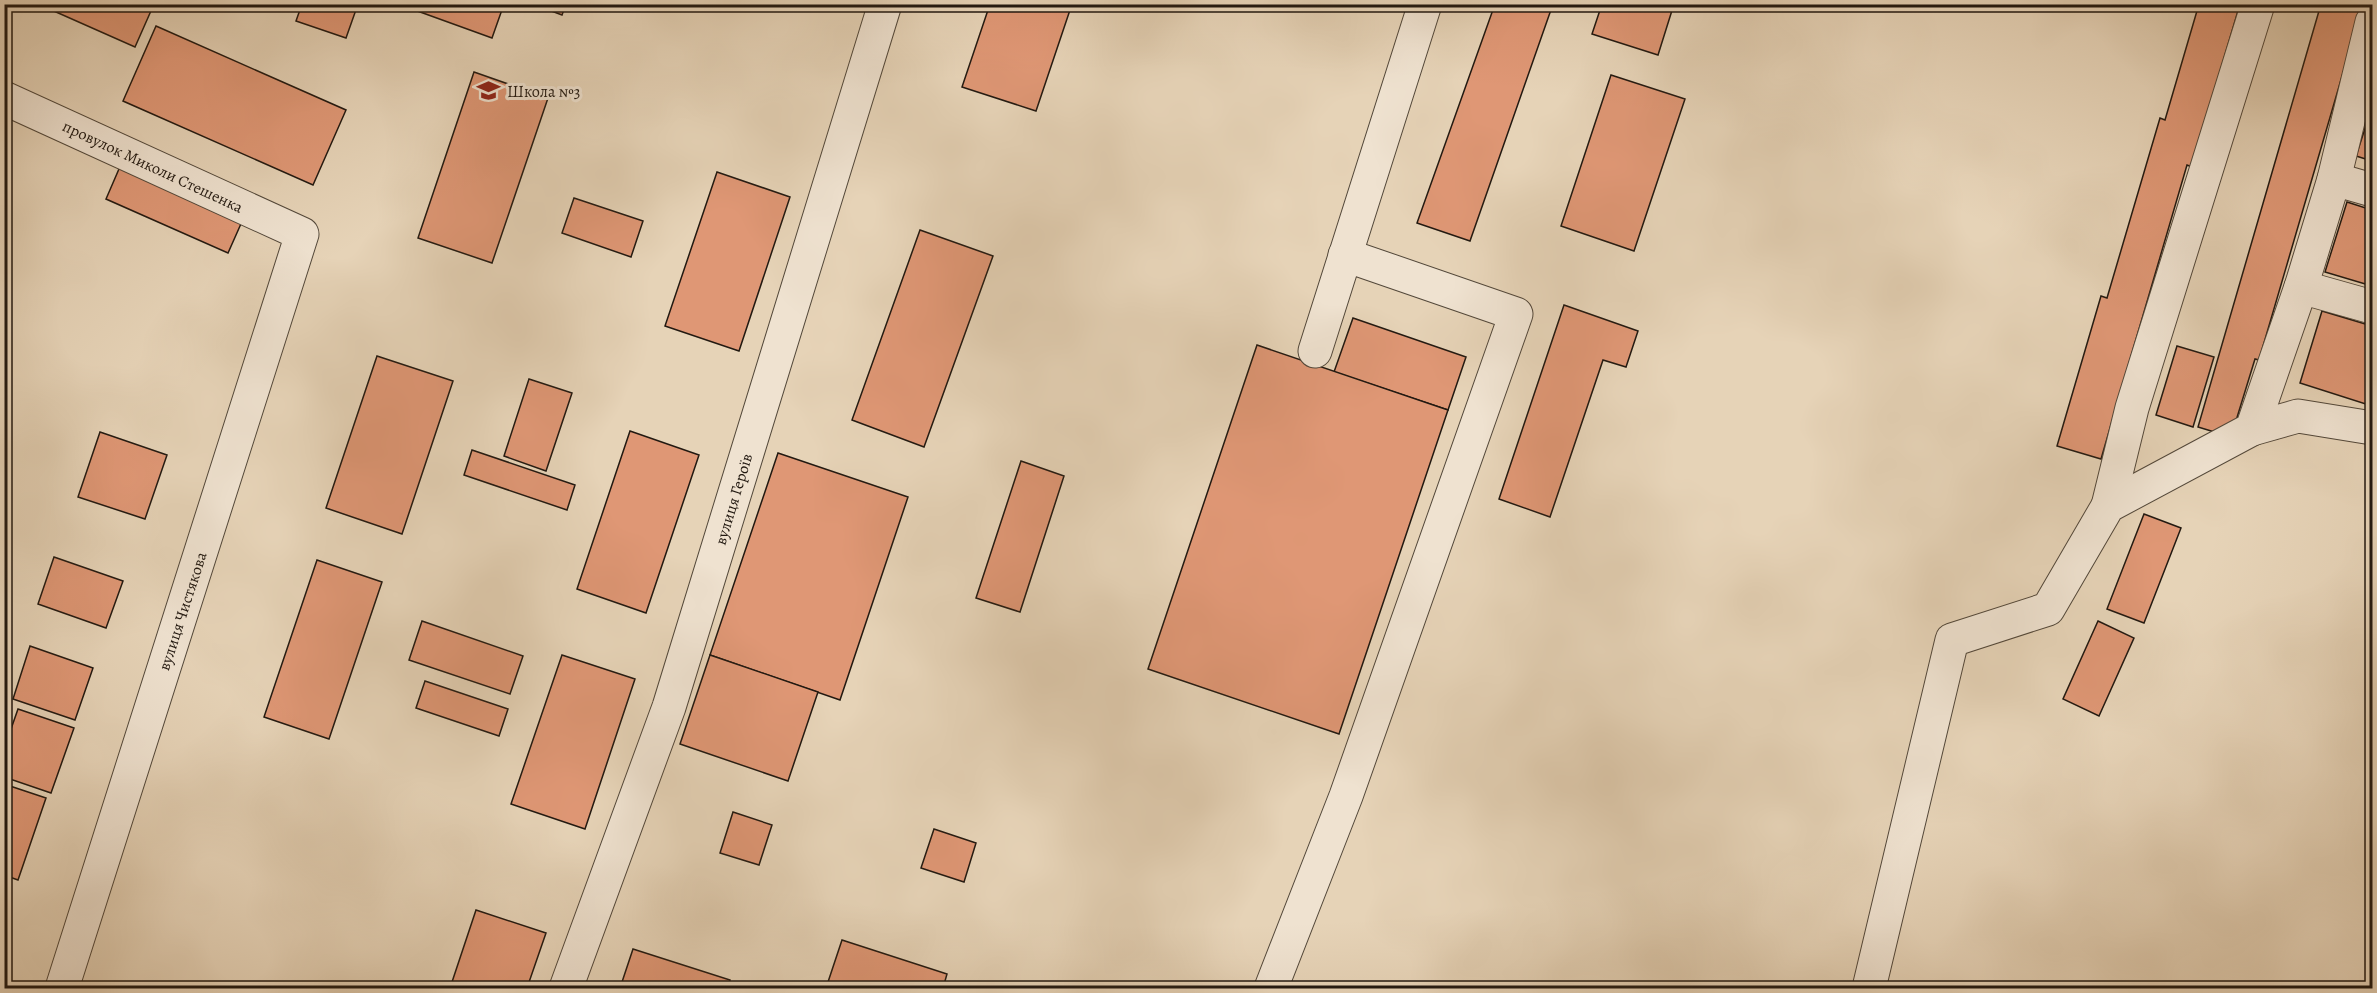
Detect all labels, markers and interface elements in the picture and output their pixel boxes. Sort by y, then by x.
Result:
school or university icon: Школа №3 [476,78,502,104]
place label: Школа №3 [507,81,580,103]
street label: провулок Миколи Стешенка [59,115,247,219]
street label: вулиця Героїв [710,451,758,548]
street label: вулиця Чистякова [153,549,213,673]

